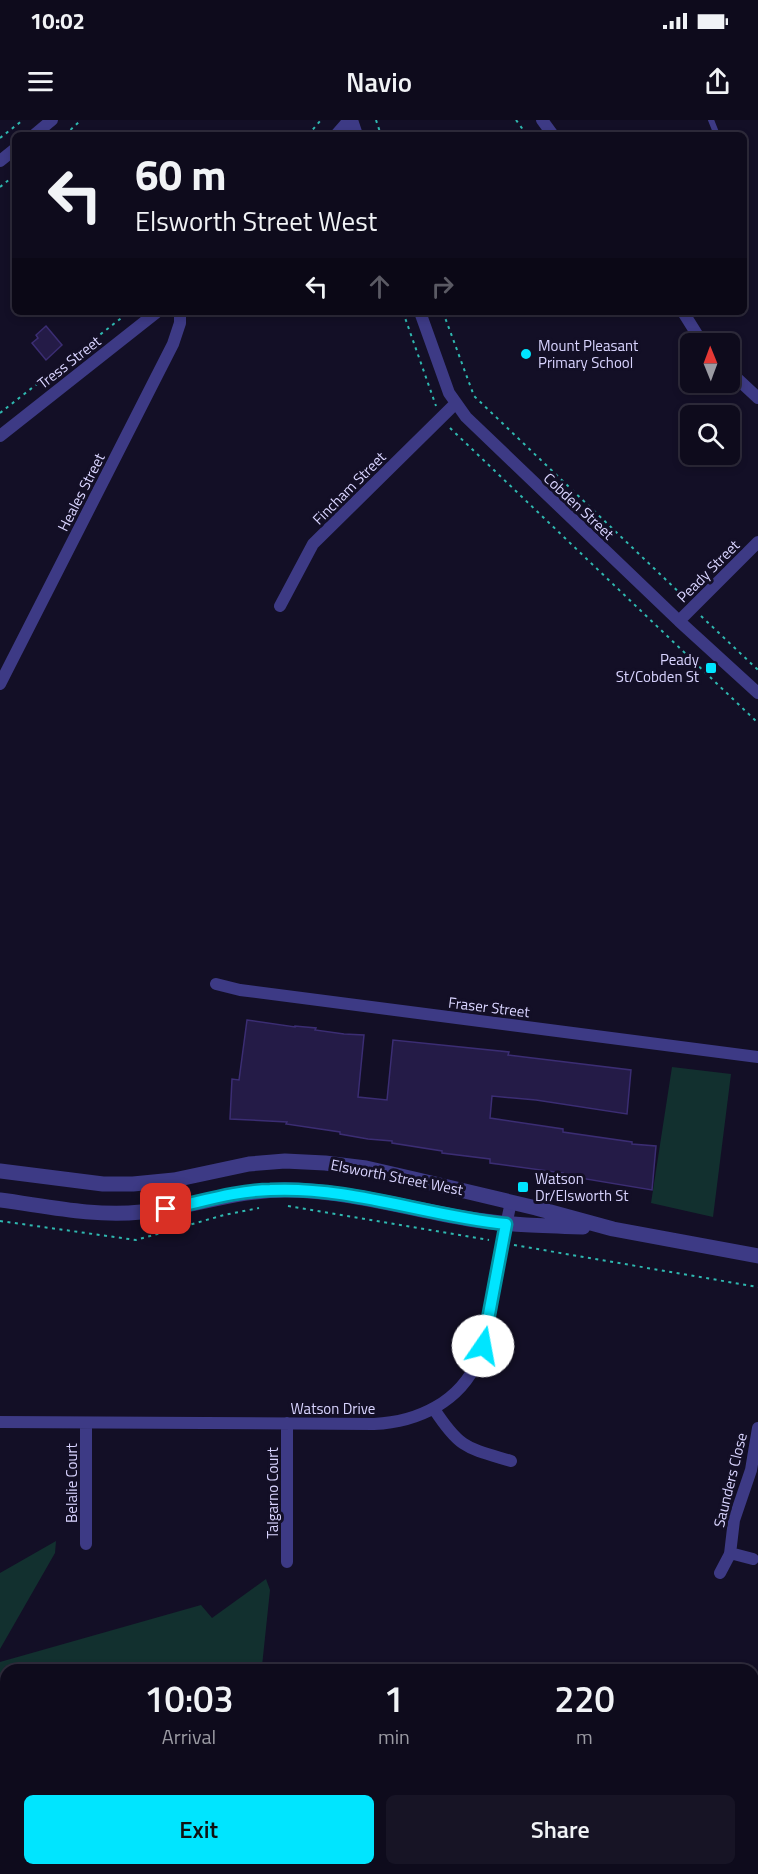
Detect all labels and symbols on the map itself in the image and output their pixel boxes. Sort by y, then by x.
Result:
street label: Tress Street [32,329,106,394]
north arrow [680,333,740,393]
place label: Mount Pleasant Primary School [538,334,639,374]
marker: Mount Pleasant Primary School [519,347,533,361]
street label: Fincham Street [307,445,392,530]
street label: Heales Street [51,448,111,535]
street label: Cobden Street [538,467,620,545]
street label: Peady Street [671,534,745,608]
place label: Peady St/Cobden St [616,648,700,688]
marker: Peady St/Cobden St [704,661,718,675]
street label: Fraser Street [447,991,532,1023]
street label: Elsworth Street West [329,1153,466,1201]
place label: Watson Dr/Elsworth St [535,1167,629,1207]
marker: Watson Dr/Elsworth St [516,1180,530,1194]
pin [140,1183,191,1234]
position arrow [451,1314,515,1378]
street label: Watson Drive [291,1397,375,1420]
street label: Saunders Close [707,1430,753,1530]
street label: Belalie Court [60,1442,83,1523]
street label: Talgarno Court [261,1446,284,1539]

